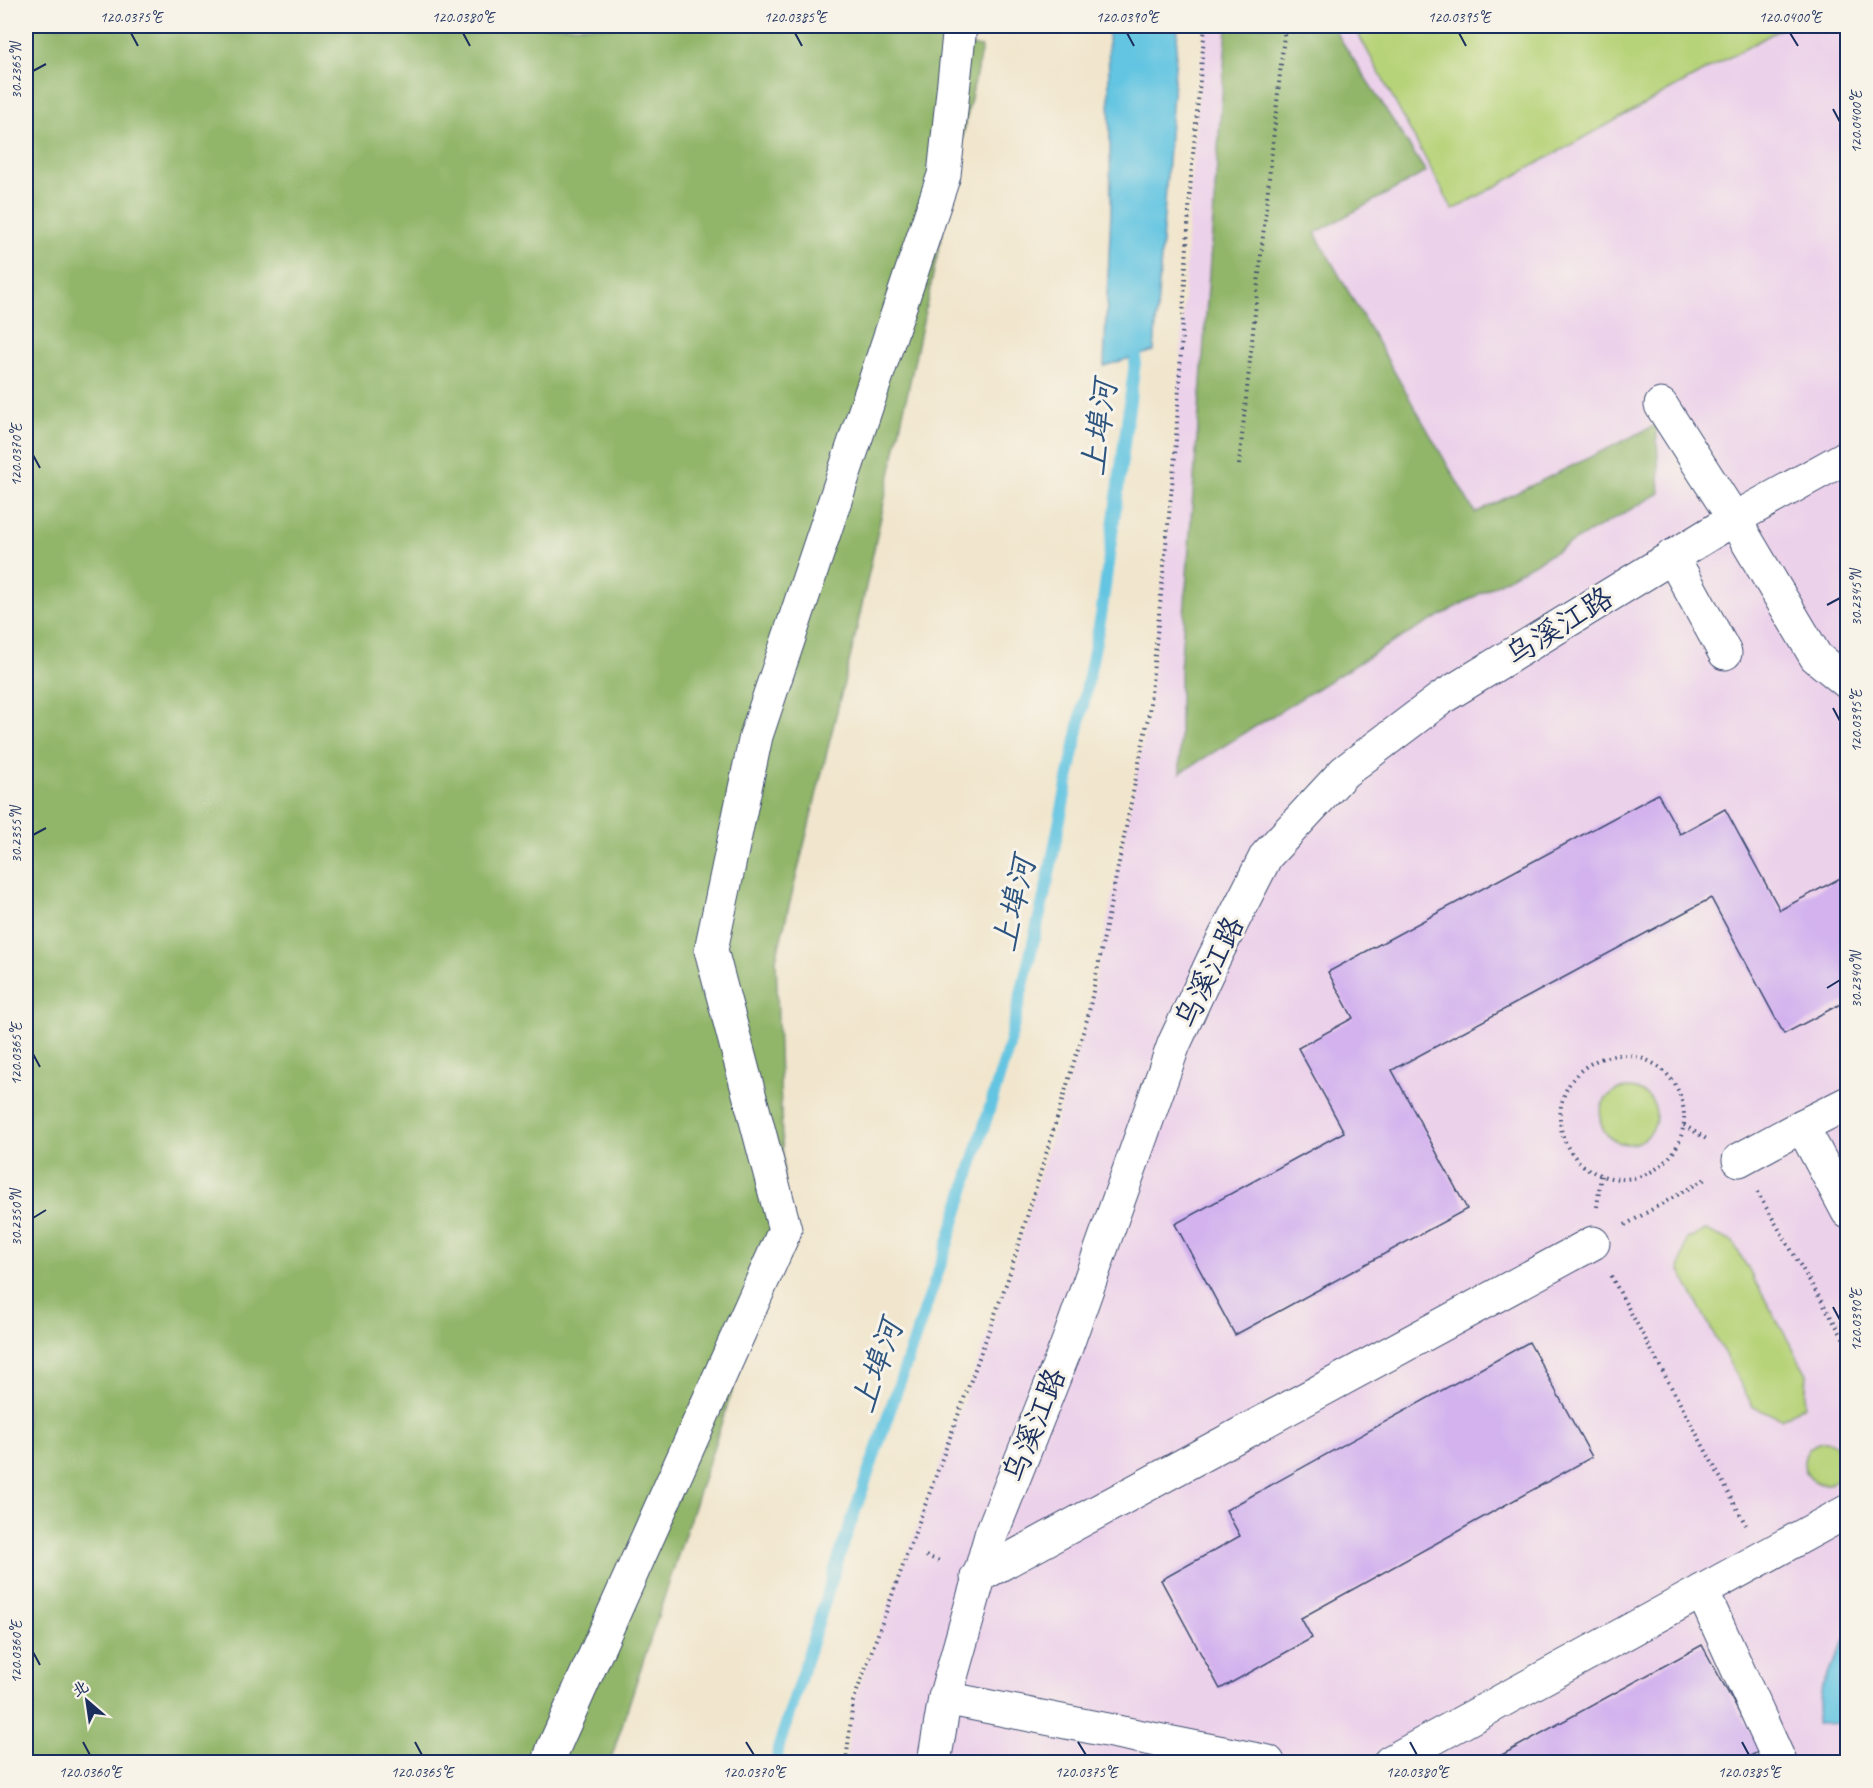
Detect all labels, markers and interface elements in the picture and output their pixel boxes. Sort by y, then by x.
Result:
text: 120.0375°E [100,8,164,27]
text: 120.0380°E [432,8,496,27]
text: 120.0385°E [764,8,828,27]
text: 120.0390°E [1096,8,1160,27]
text: 120.0395°E [1428,8,1492,27]
text: 120.0400°E [1759,8,1823,27]
text: 30.2365°N [7,40,26,99]
text: 120.0400°E [1847,89,1866,153]
water label: 上埠河 [1072,373,1127,478]
text: 120.0370°E [7,422,26,486]
text: 30.2345°N [1847,567,1866,626]
street label: 乌溪江路 [1498,578,1620,674]
text: 120.0395°E [1847,688,1866,752]
text: 30.2355°N [7,804,26,863]
water label: 上埠河 [983,848,1046,955]
street label: 乌溪江路 [1166,910,1252,1034]
text: 30.2340°N [1847,949,1866,1008]
text: 120.0365°E [7,1021,26,1085]
text: 30.2350°N [7,1187,26,1246]
text: 120.0390°E [1847,1287,1866,1351]
water label: 上埠河 [842,1309,914,1418]
street label: 乌溪江路 [994,1362,1074,1488]
text: 120.0360°E [7,1619,26,1683]
north arrow [57,1671,117,1731]
text: 北 [68,1676,92,1701]
text: 120.0360°E [59,1763,123,1782]
text: 120.0365°E [391,1763,455,1782]
text: 120.0370°E [723,1763,787,1782]
text: 120.0375°E [1055,1763,1119,1782]
text: 120.0380°E [1386,1763,1450,1782]
text: 120.0385°E [1718,1763,1782,1782]

